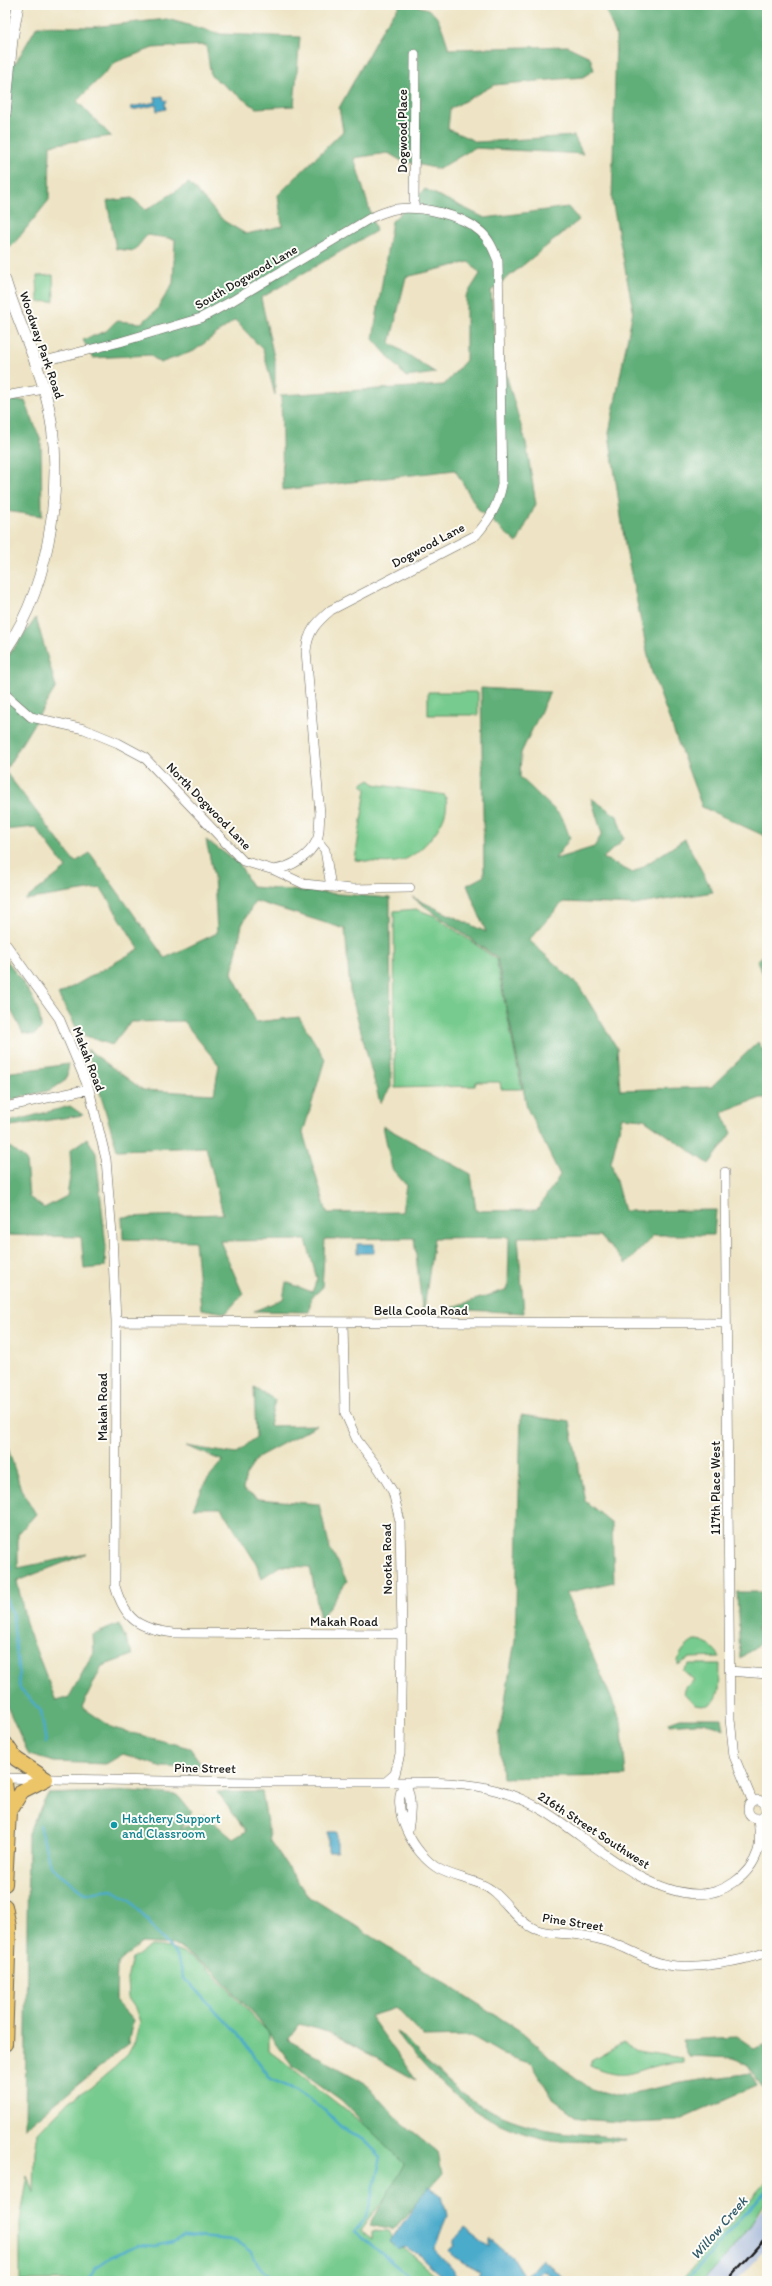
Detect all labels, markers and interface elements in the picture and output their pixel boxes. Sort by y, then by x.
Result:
street label: Dogwood Place [395,89,410,173]
street label: South Dogwood Lane [192,242,300,312]
street label: Woodway Park Road [17,289,67,401]
street label: Dogwood Lane [389,519,467,571]
street label: North Dogwood Lane [163,759,255,853]
street label: Makah Road [70,1024,108,1094]
street label: Bella Coola Road [374,1303,468,1318]
street label: Makah Road [95,1373,110,1441]
street label: 117th Place West [708,1441,723,1535]
street label: Nootka Road [379,1523,395,1595]
street label: Makah Road [310,1614,378,1629]
street label: Pine Street [174,1760,236,1776]
street label: 216th Street Southwest [535,1788,653,1872]
place label: Hatchery Support and Classroom [122,1811,221,1841]
marker: Hatchery Support and Classroom [109,1820,119,1830]
street label: Pine Street [541,1910,605,1934]
water label: Willow Creek [687,2192,752,2263]

